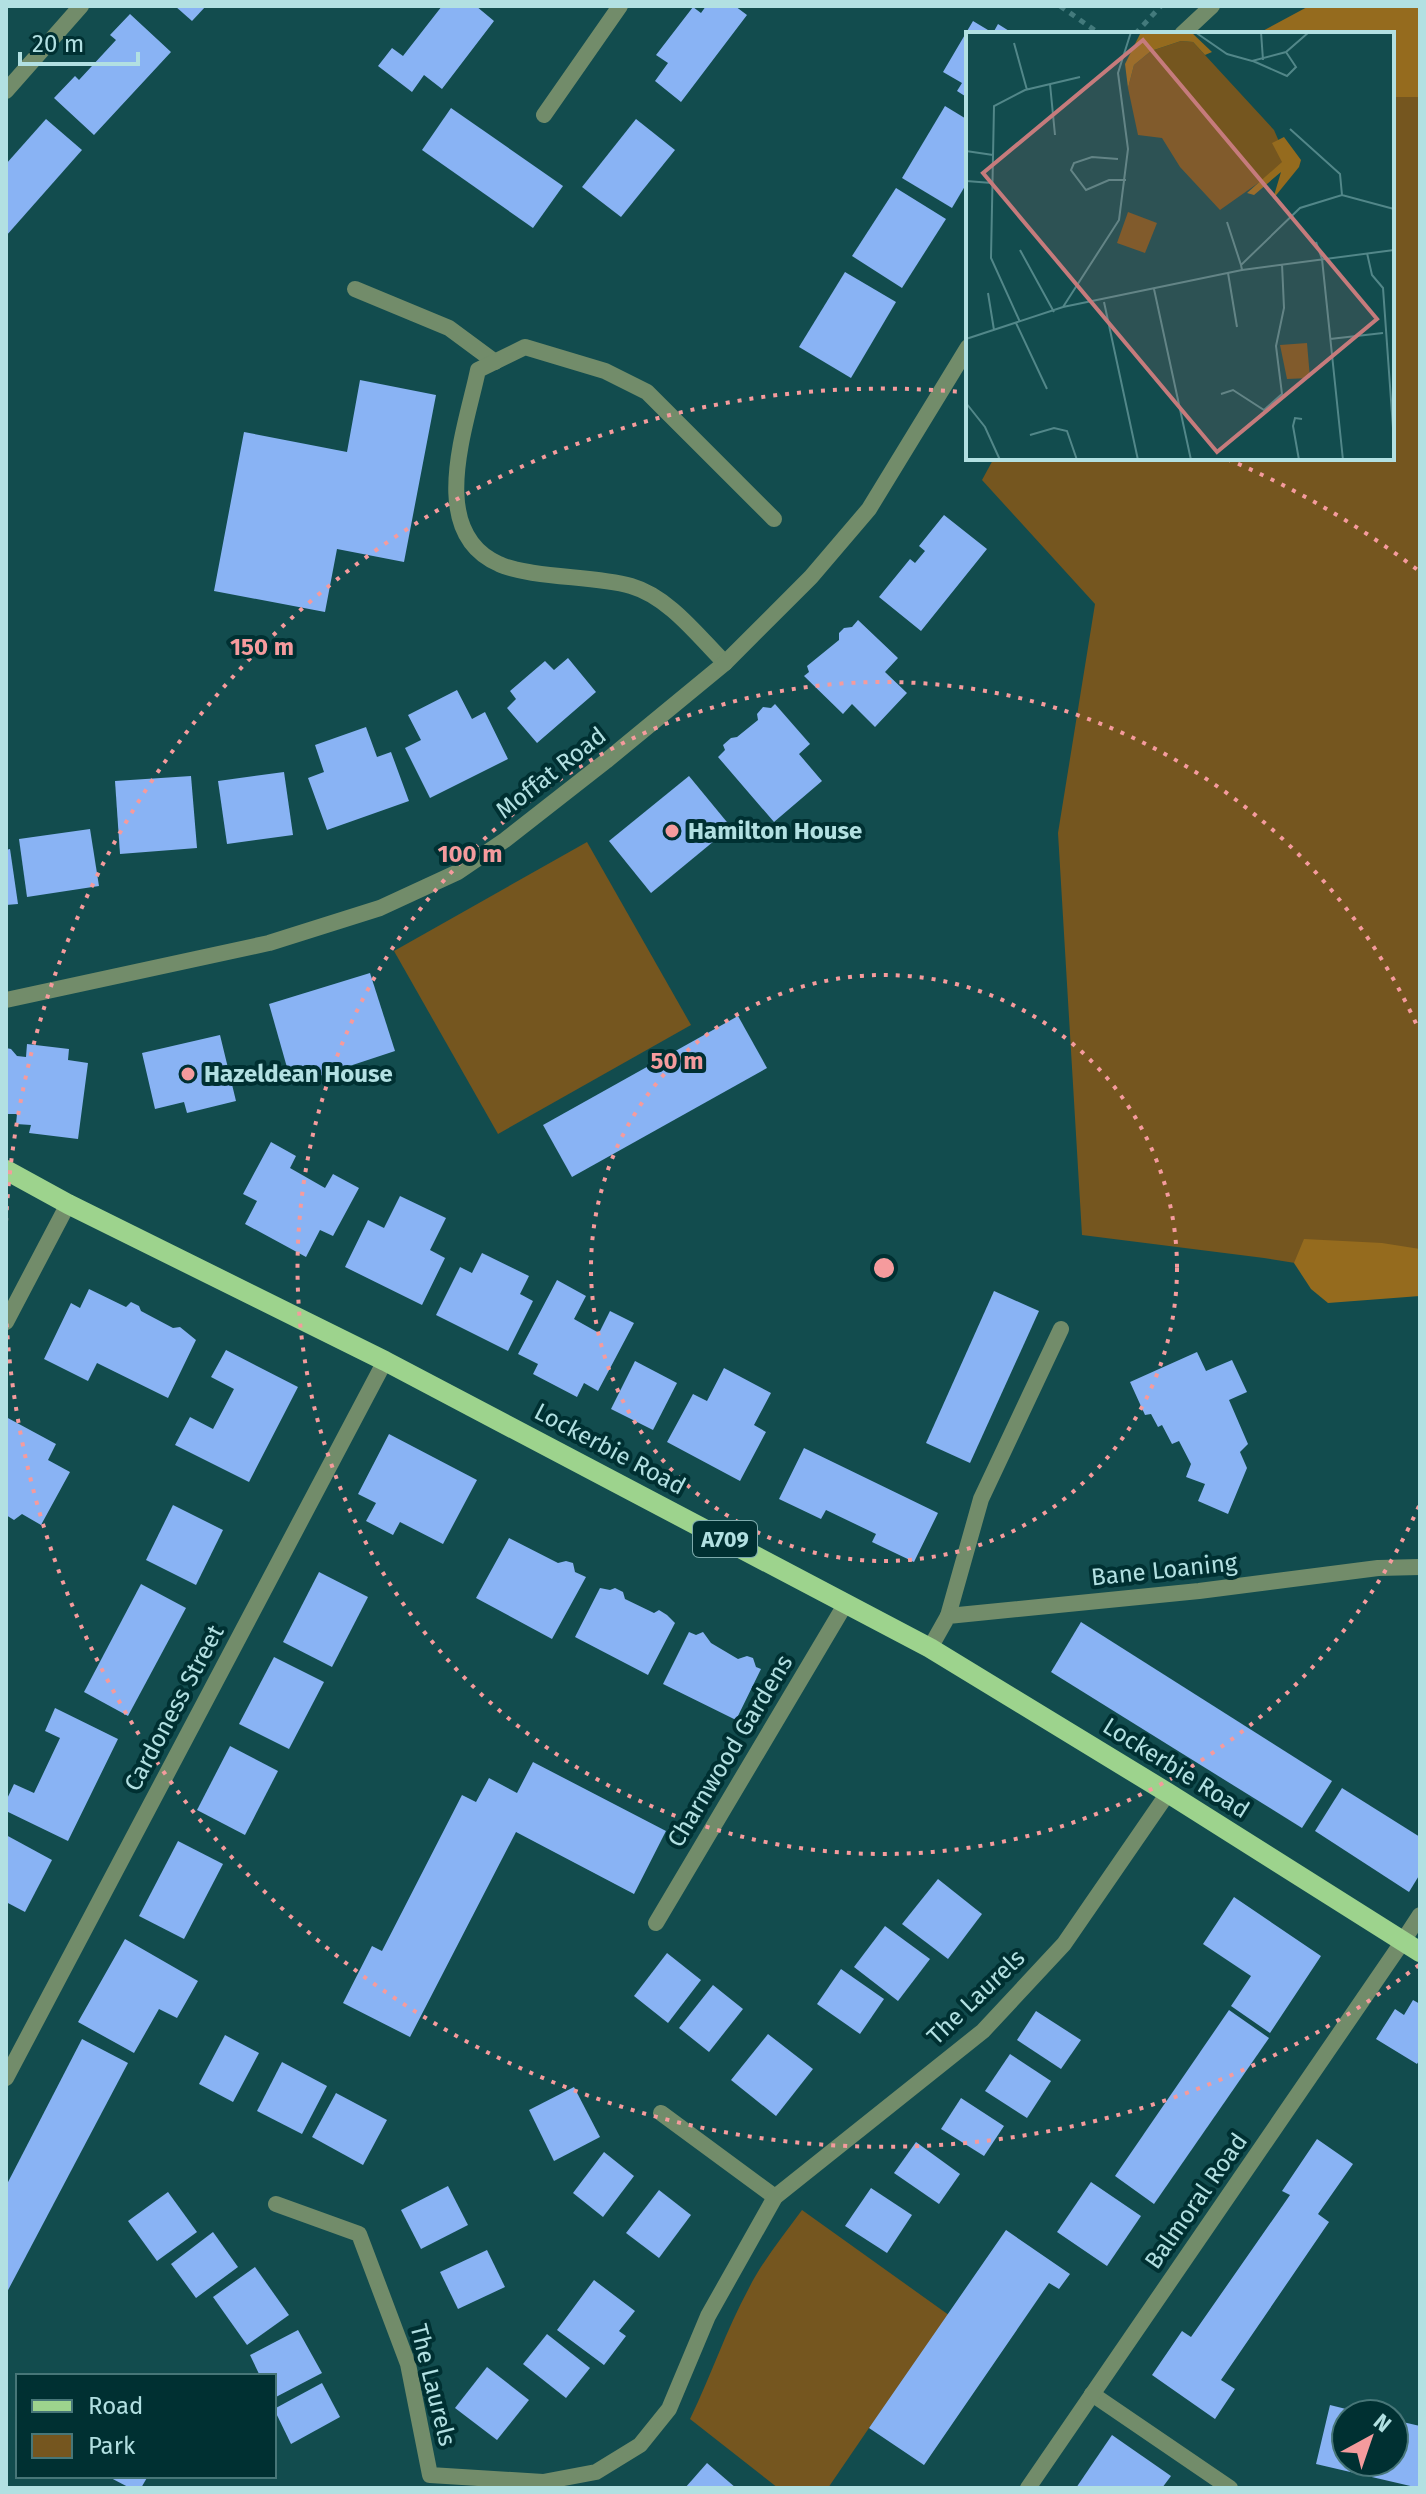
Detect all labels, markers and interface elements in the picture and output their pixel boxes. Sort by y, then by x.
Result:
scale bar [20,16,138,66]
text: 20 m [32,30,84,58]
inset map [966,32,1394,460]
text: 150 m [230,633,294,661]
street label: Moffat Road [491,721,611,825]
place label: Hamilton House [688,817,862,845]
marker: Hamilton House [663,822,681,840]
text: 100 m [437,840,503,868]
text: 50 m [651,1047,703,1075]
place label: Hazeldean House [204,1060,393,1088]
marker: Hazeldean House [179,1065,197,1083]
centre of rings [870,1254,898,1282]
street label: Lockerbie Road [530,1397,690,1501]
road number: A709 [693,1521,757,1557]
street label: Bane Loaning [1090,1548,1239,1592]
street label: Cardoness Street [118,1620,230,1796]
street label: Charnwood Gardens [662,1650,798,1852]
street label: Lockerbie Road [1098,1712,1254,1824]
street label: The Laurels [921,1944,1031,2050]
street label: Balmoral Road [1139,2128,1253,2274]
street label: The Laurels [404,2321,462,2449]
legend [16,2374,276,2478]
text: Road [88,2392,143,2420]
north arrow [1330,2398,1410,2478]
text: N [1368,2408,1397,2438]
text: Park [88,2432,136,2460]

